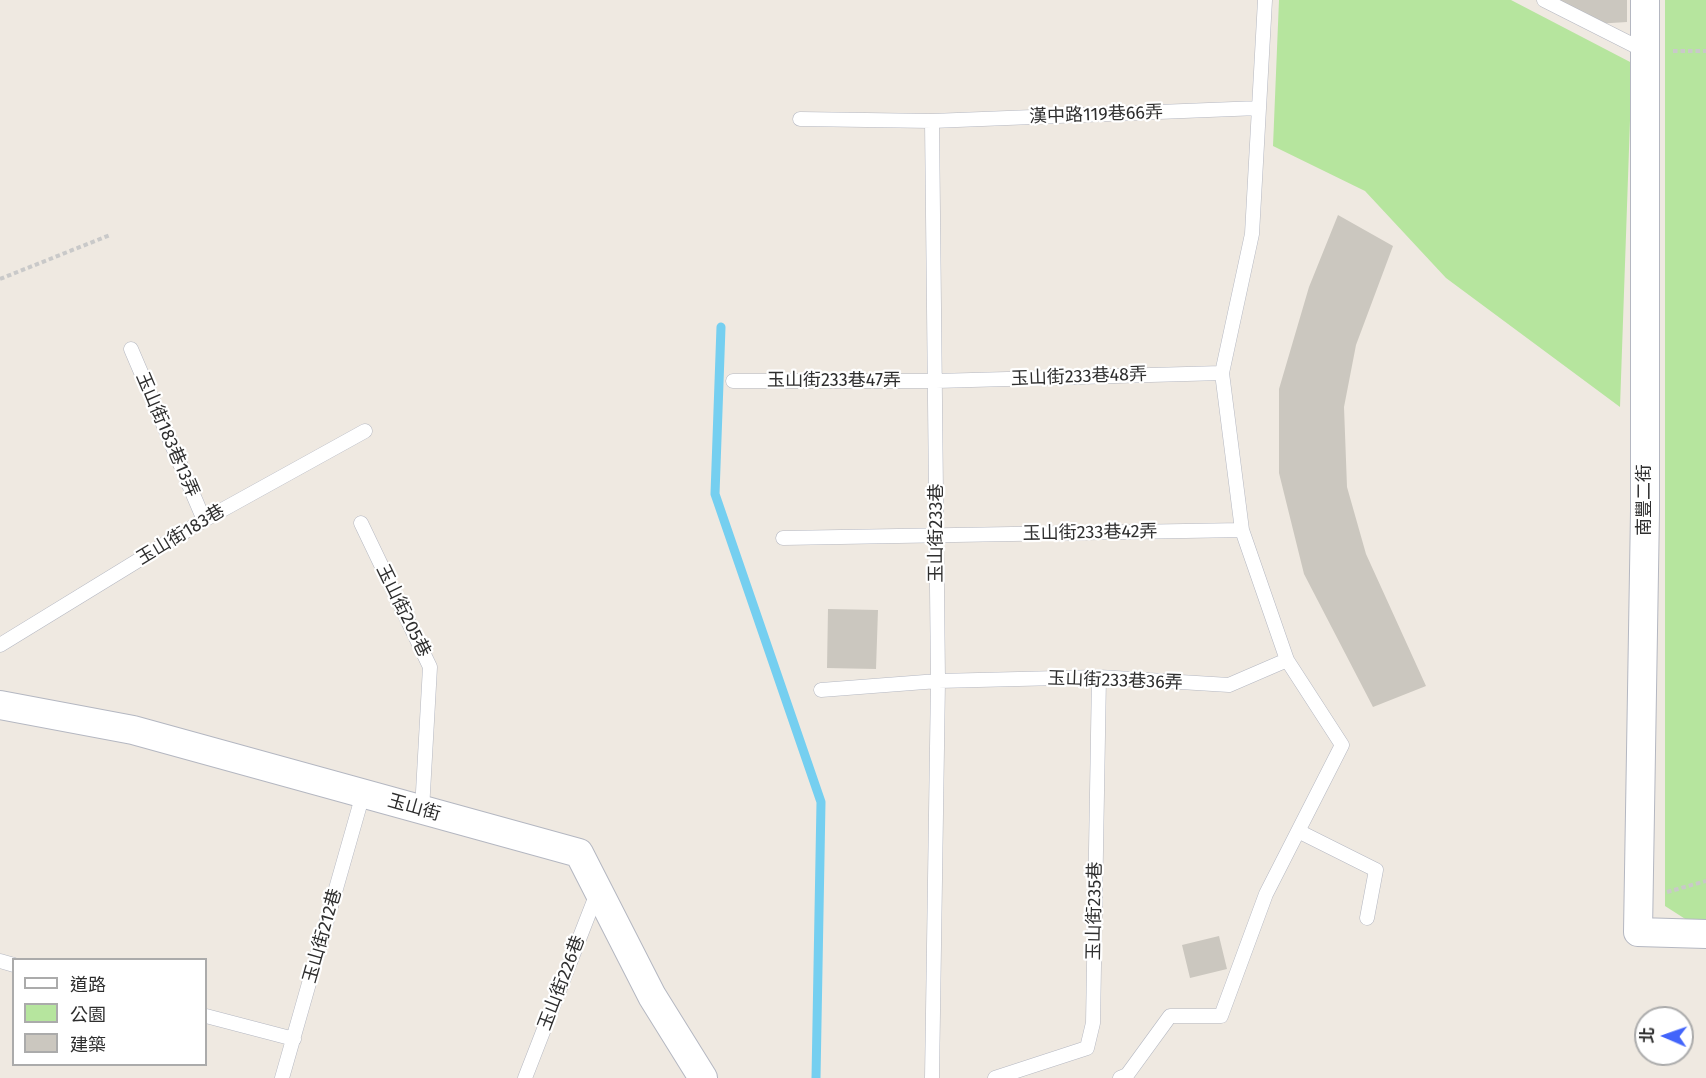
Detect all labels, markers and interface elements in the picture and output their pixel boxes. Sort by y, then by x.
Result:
street label: 漢中路119巷66弄 [1029,102,1163,128]
street label: 玉山街233巷48弄 [1011,364,1147,390]
street label: 玉山街183巷13弄 [131,369,203,501]
street label: 玉山街233巷47弄 [767,370,901,392]
street label: 南豐二街 [1634,464,1656,536]
street label: 玉山街233巷 [926,484,948,582]
street label: 玉山街183巷 [133,500,229,570]
street label: 玉山街233巷42弄 [1022,521,1158,545]
street label: 玉山街205巷 [371,561,435,661]
street label: 玉山街233巷36弄 [1047,668,1183,694]
street label: 玉山街 [385,790,443,826]
street label: 玉山街235巷 [1083,861,1107,961]
street label: 玉山街212巷 [299,886,347,986]
street label: 玉山街226巷 [534,933,590,1033]
legend [12,958,207,1066]
text: 道路 [70,974,106,996]
text: 公園 [70,1004,106,1026]
north arrow [1634,1006,1694,1066]
text: 北 [1638,1027,1657,1044]
text: 建築 [70,1034,106,1056]

